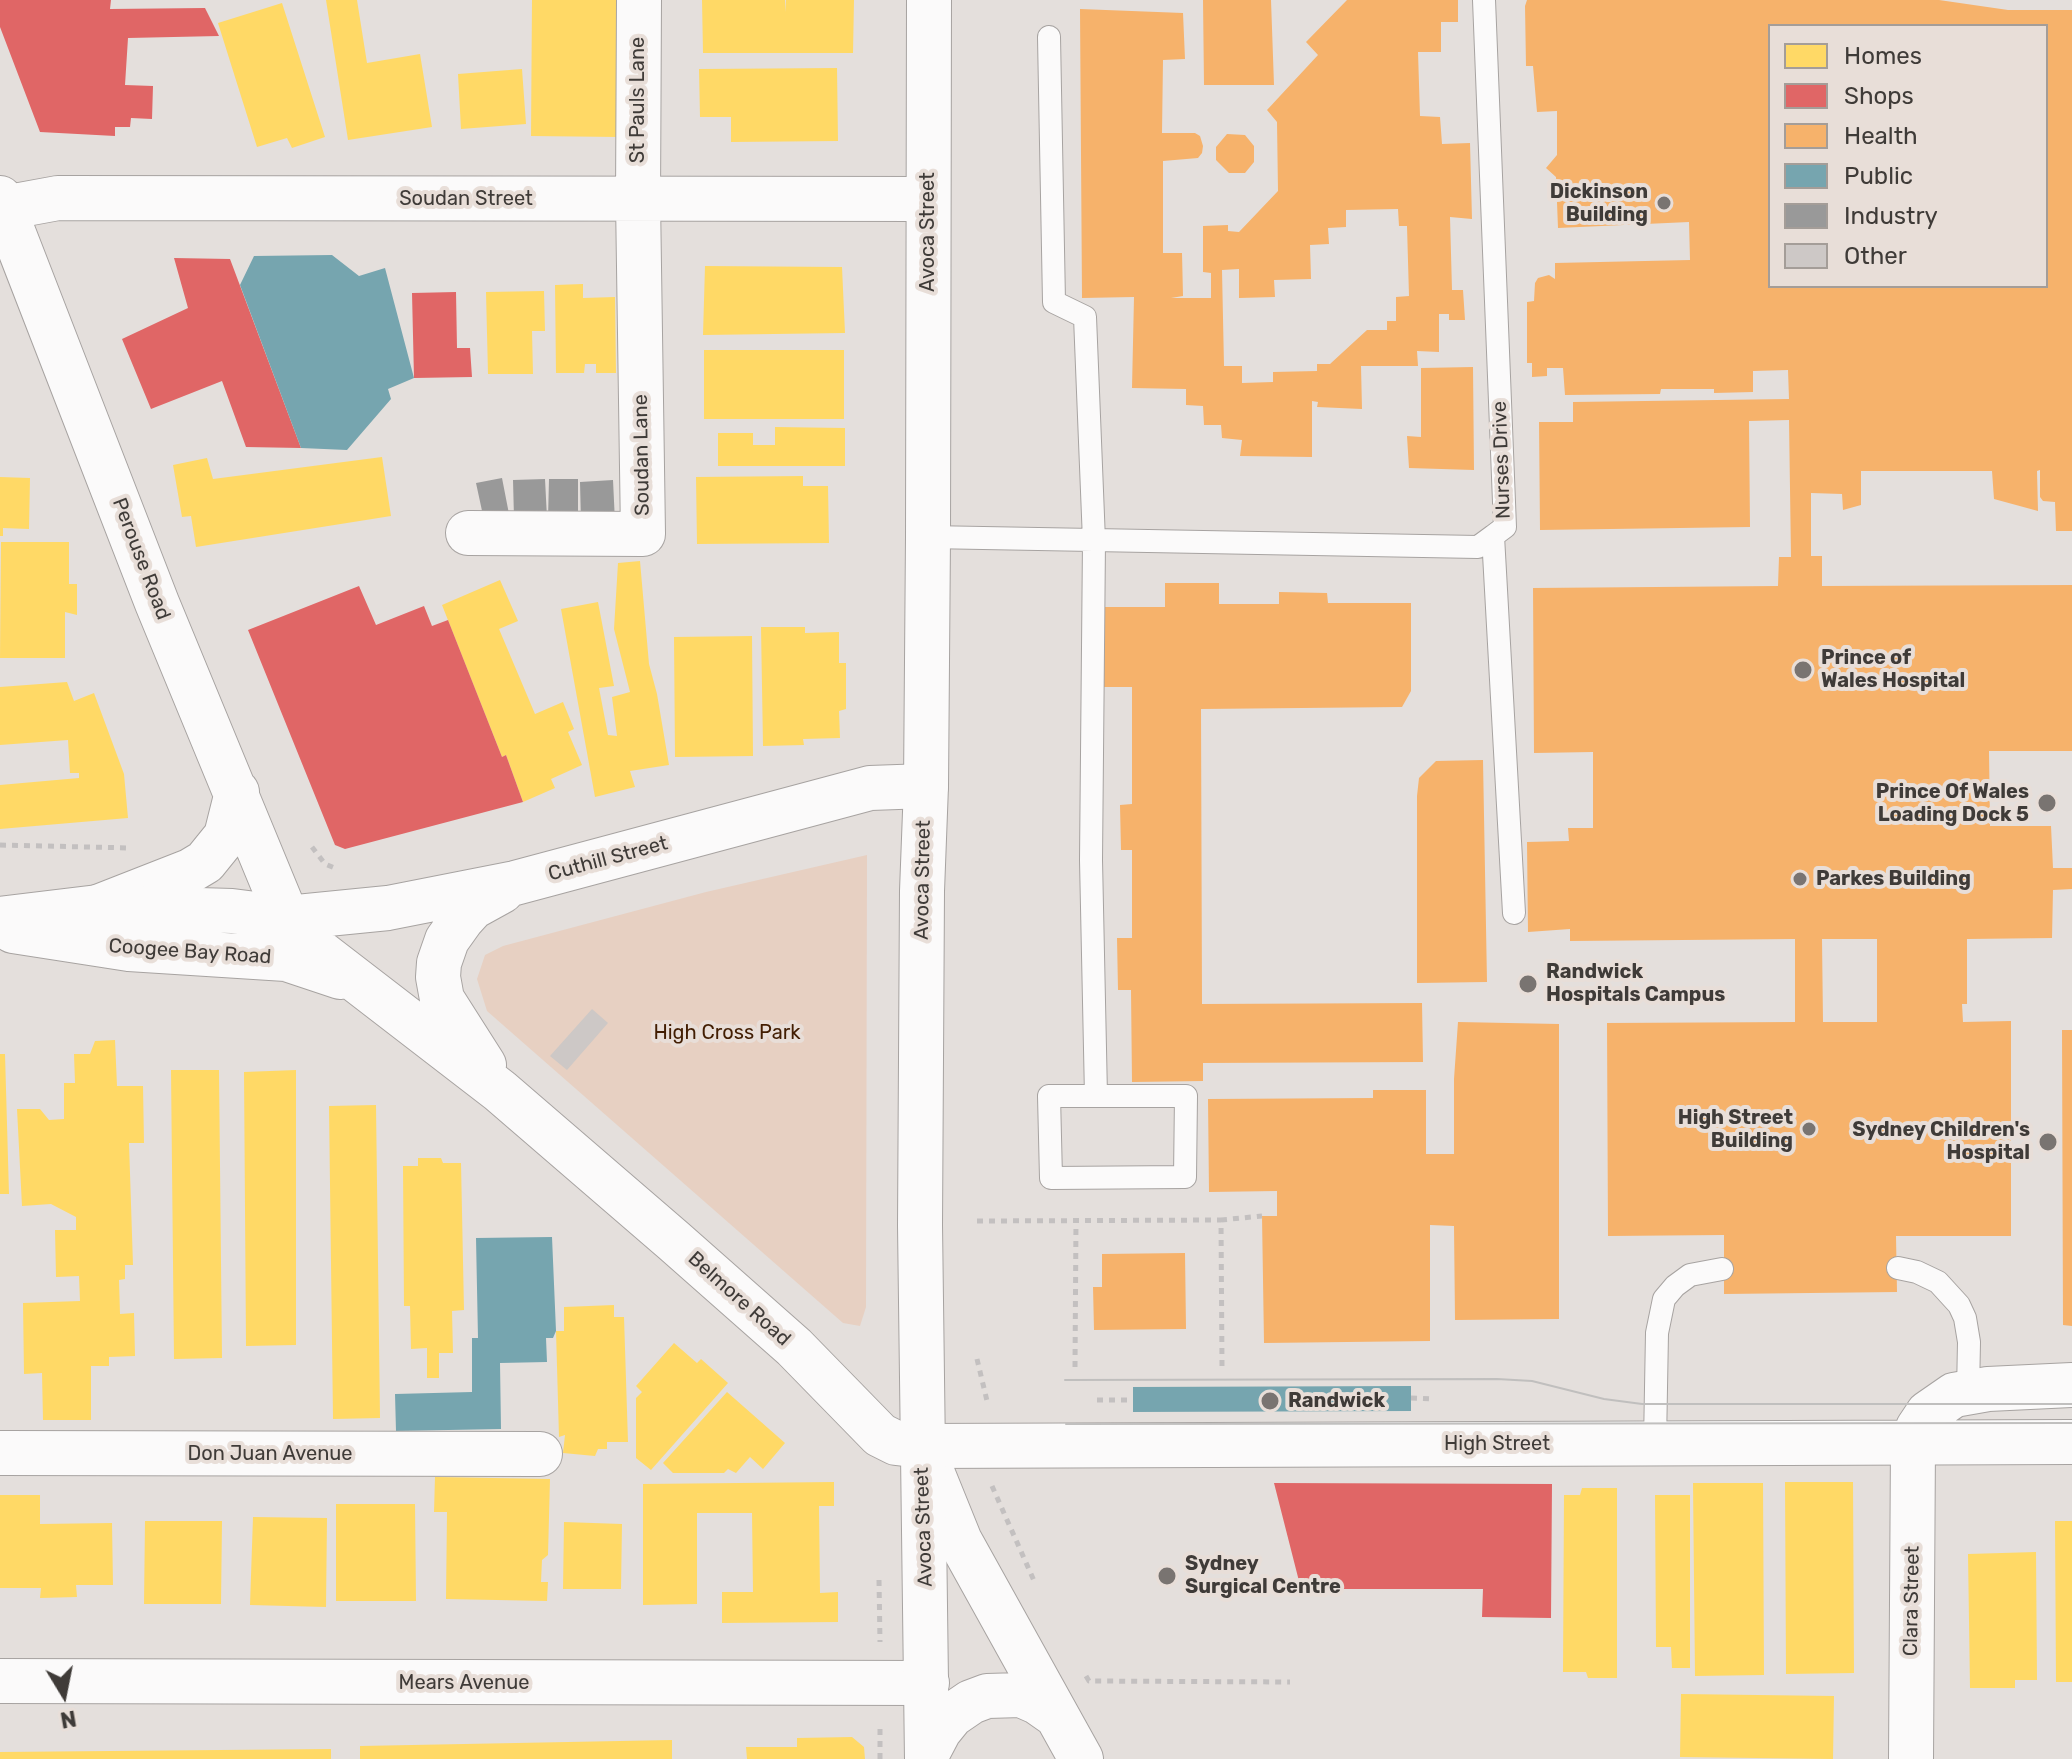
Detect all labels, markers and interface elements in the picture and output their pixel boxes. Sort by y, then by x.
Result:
legend [1768,24,2048,288]
street label: St Pauls Lane [626,37,650,163]
text: Homes [1844,42,1922,70]
text: Shops [1844,82,1914,110]
text: Health [1844,122,1918,150]
text: Public [1844,162,1913,190]
street label: Avoca Street [916,172,940,292]
place label: Dickinson Building [1550,180,1648,227]
street label: Soudan Street [399,187,533,211]
marker: Dickinson Building [1655,194,1673,212]
text: Industry [1844,202,1938,230]
text: Other [1844,242,1907,270]
street label: Soudan Lane [629,394,655,516]
street label: Nurses Drive [1488,401,1516,519]
street label: Perouse Road [107,495,175,623]
place label: Prince of Wales Hospital [1821,646,1965,693]
marker: Prince of Wales Hospital [1792,659,1814,681]
place label: Prince Of Wales Loading Dock 5 [1876,780,2029,827]
marker: Prince Of Wales Loading Dock 5 [2036,792,2058,814]
street label: Avoca Street [910,820,936,940]
street label: Cuthill Street [546,832,670,886]
place label: Parkes Building [1816,867,1971,891]
marker: Parkes Building [1791,870,1809,888]
street label: Coogee Bay Road [108,934,272,970]
place label: Randwick Hospitals Campus [1546,960,1725,1007]
marker: Randwick Hospitals Campus [1517,973,1539,995]
park label: High Cross Park [653,1021,801,1045]
place label: High Street Building [1678,1106,1793,1153]
place label: Sydney Children's Hospital [1852,1118,2030,1165]
marker: High Street Building [1800,1120,1818,1138]
marker: Sydney Children's Hospital [2037,1131,2059,1153]
street label: Belmore Road [683,1247,795,1351]
place label: Randwick [1288,1389,1385,1413]
marker: Randwick [1259,1390,1281,1412]
street label: High Street [1444,1432,1550,1456]
street label: Don Juan Avenue [187,1442,353,1466]
street label: Avoca Street [910,1467,938,1587]
street label: Clara Street [1899,1546,1925,1656]
place label: Sydney Surgical Centre [1185,1552,1341,1599]
marker: Sydney Surgical Centre [1156,1565,1178,1587]
north arrow [24,1655,104,1735]
street label: Mears Avenue [399,1671,529,1695]
text: N [58,1704,78,1734]

